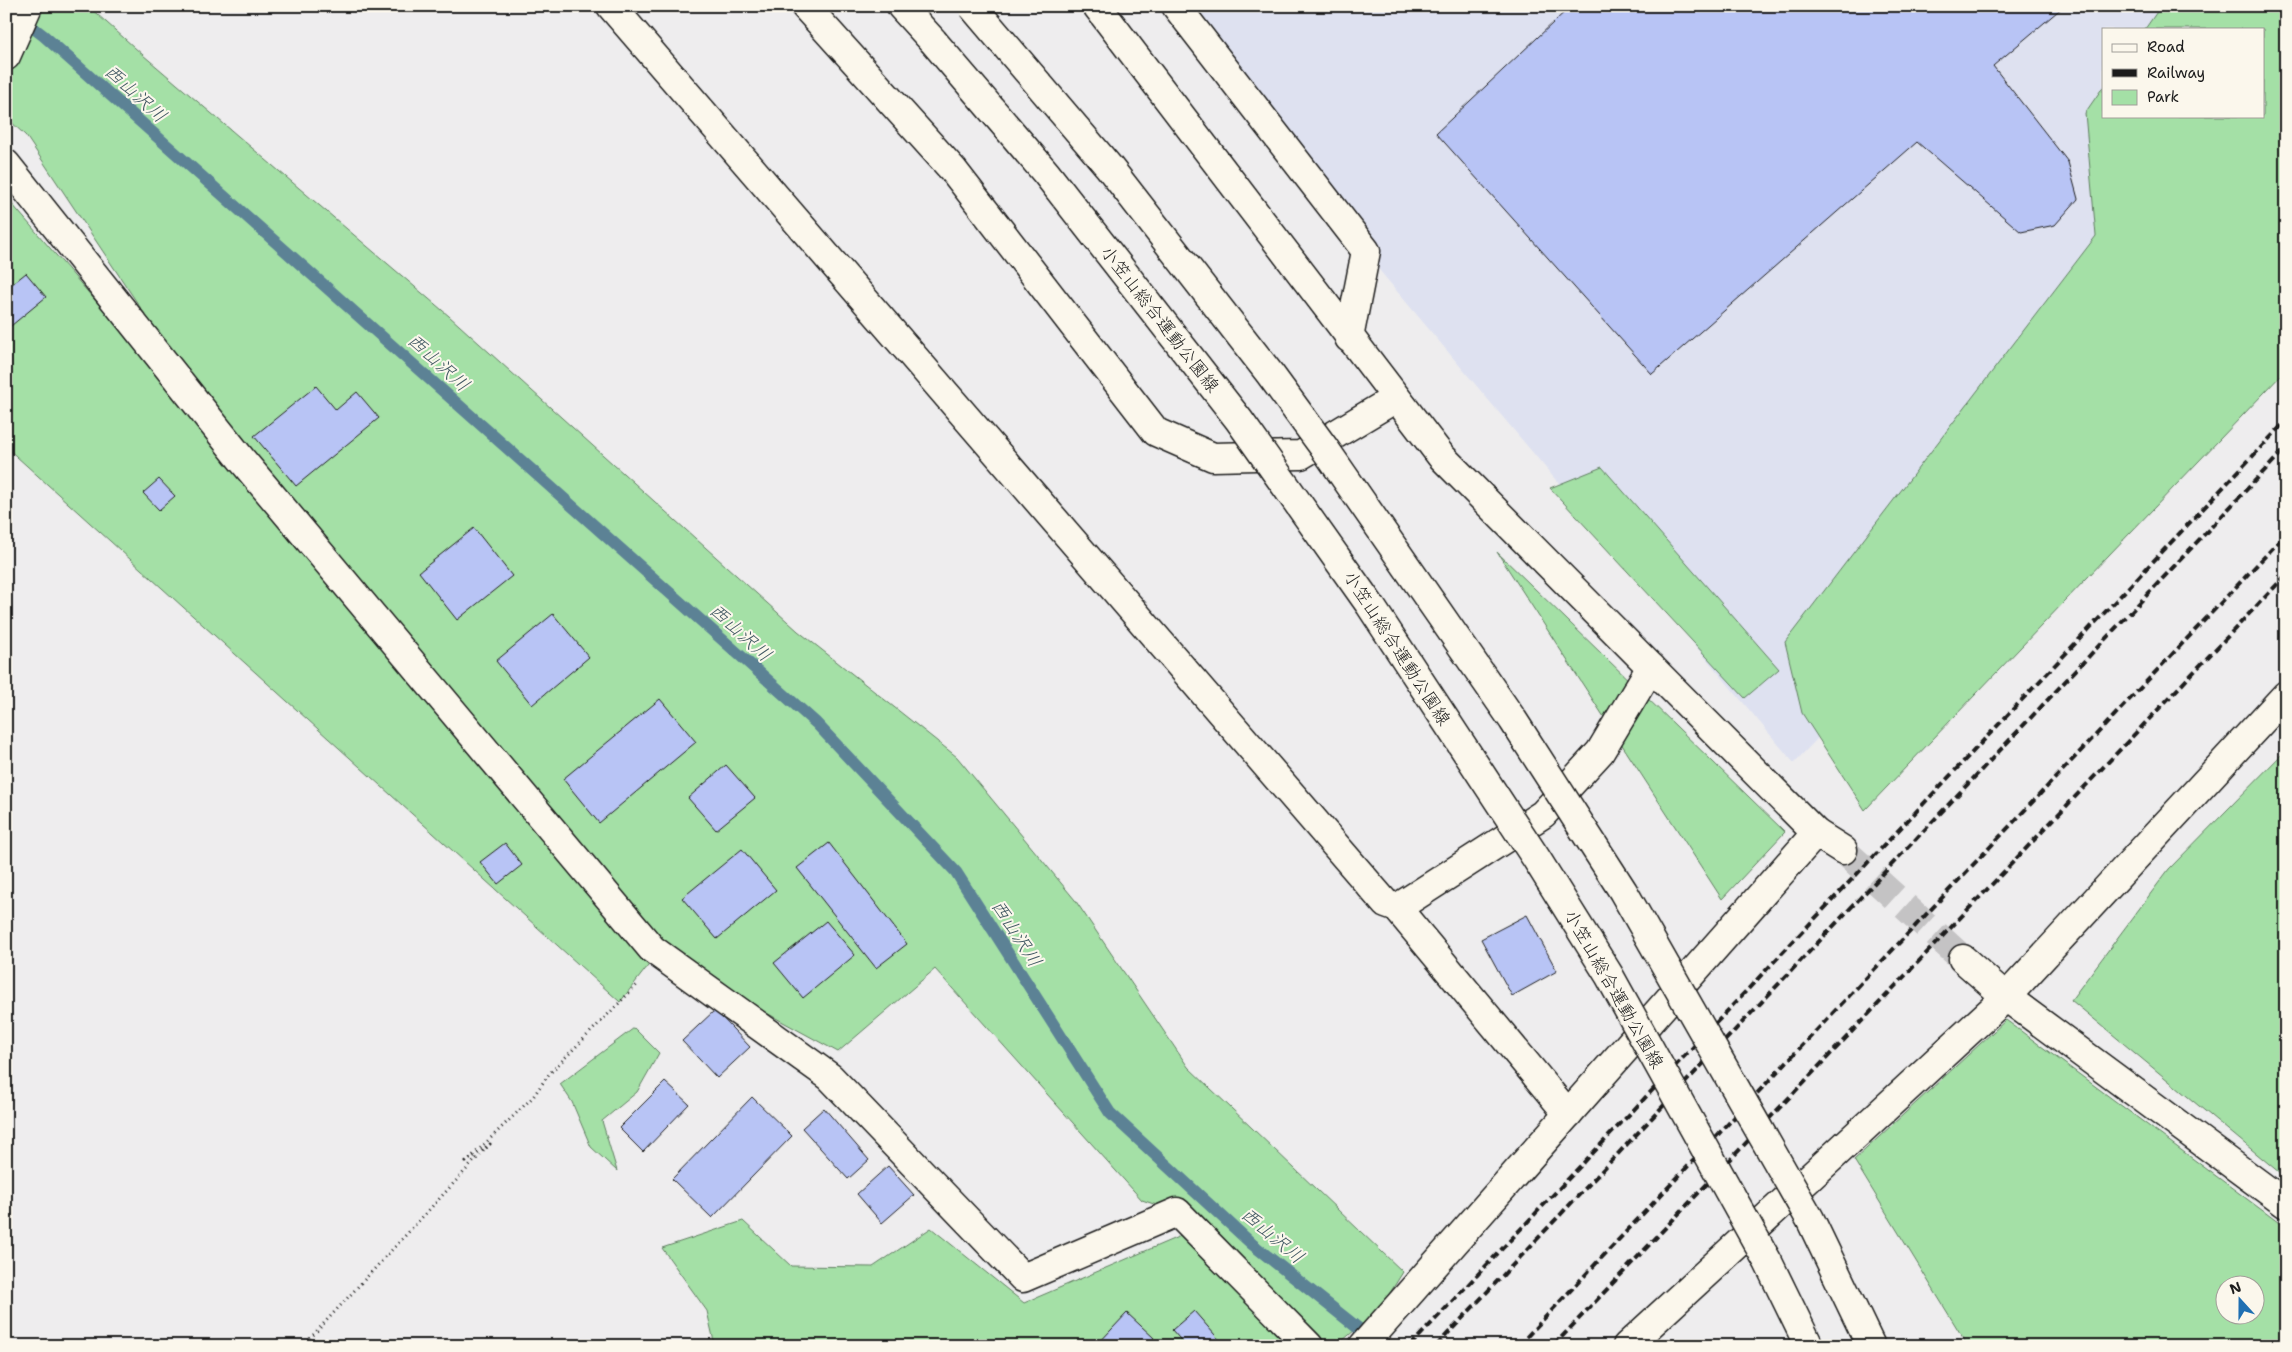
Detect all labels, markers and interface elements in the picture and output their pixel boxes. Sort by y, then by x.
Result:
legend [2102,28,2264,118]
text: Road [2147,37,2185,57]
water label: 西山沢川 [99,59,172,128]
text: Railway [2147,63,2205,83]
text: Park [2147,87,2179,107]
street label: 小笠山総合運動公園線 [1095,241,1225,397]
water label: 西山沢川 [402,328,475,397]
street label: 小笠山総合運動公園線 [1338,566,1456,730]
water label: 西山沢川 [704,598,777,667]
water label: 西山沢川 [985,895,1048,972]
street label: 小笠山総合運動公園線 [1559,905,1669,1073]
water label: 西山沢川 [1236,1201,1310,1269]
north arrow [2214,1274,2264,1324]
text: N [2227,1277,2244,1298]

